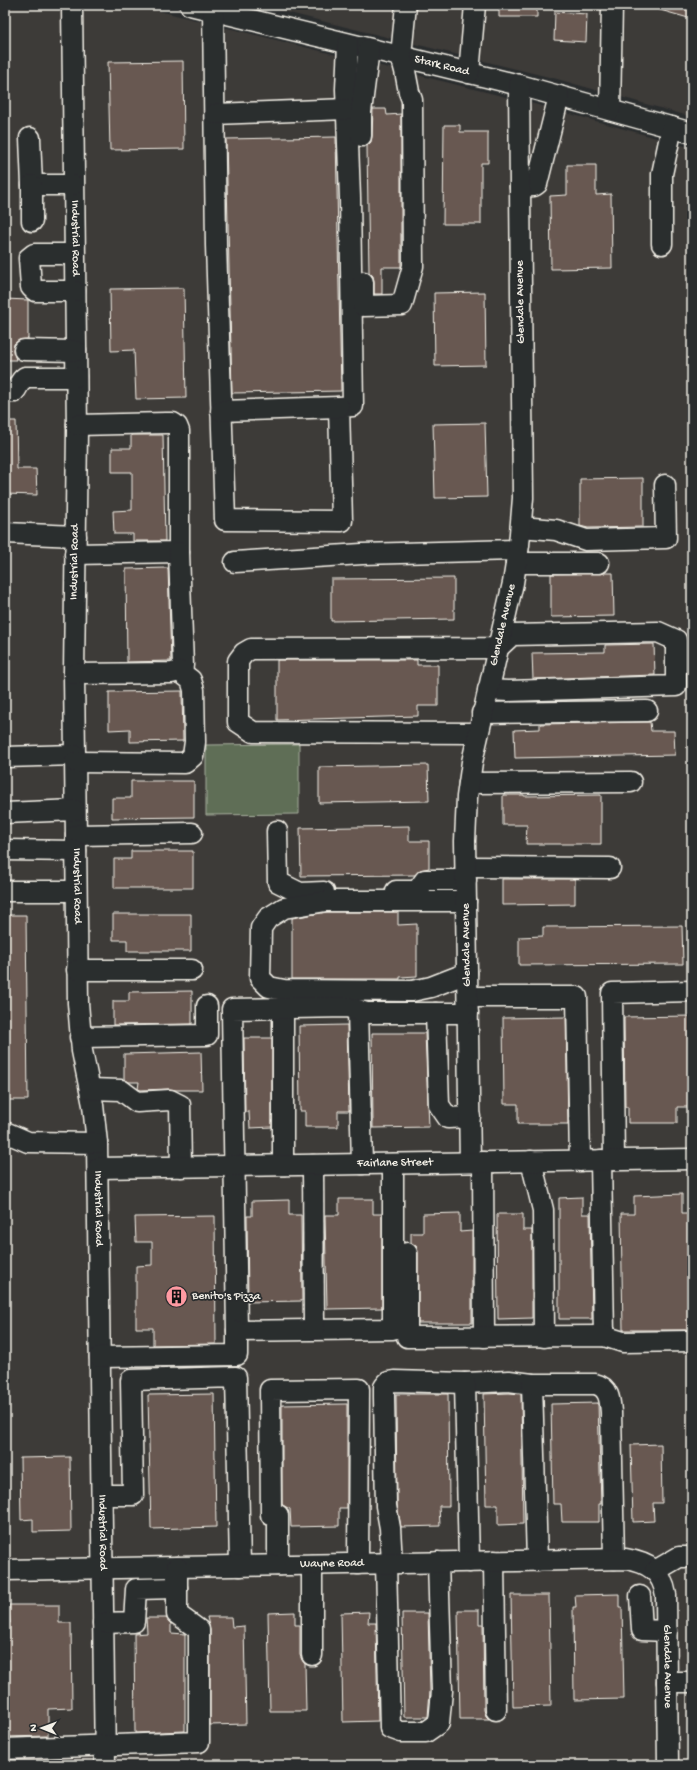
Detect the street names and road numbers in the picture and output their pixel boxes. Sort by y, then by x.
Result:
street label: Stark Road [413,53,471,80]
street label: Industrial Road [67,200,82,277]
street label: Glendale Avenue [513,259,529,344]
street label: Industrial Road [67,523,83,600]
street label: Glendale Avenue [487,582,520,667]
street label: Industrial Road [69,848,84,925]
street label: Glendale Avenue [459,902,475,987]
street label: Fairlane Street [356,1156,434,1171]
street label: Industrial Road [90,1170,105,1247]
street label: Industrial Road [95,1494,110,1571]
street label: Wayne Road [300,1557,365,1572]
street label: Glendale Avenue [659,1624,674,1709]

